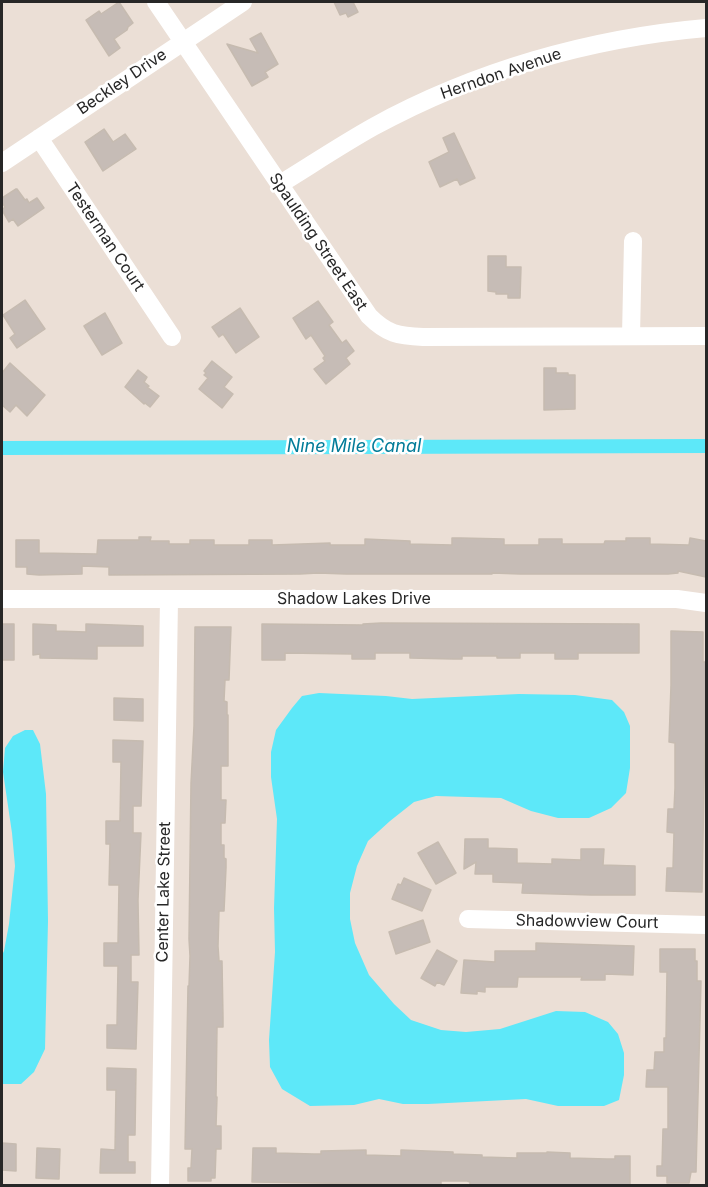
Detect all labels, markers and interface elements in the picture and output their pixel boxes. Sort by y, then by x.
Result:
street label: Herndon Avenue [438,44,564,104]
street label: Beckley Drive [74,45,170,119]
street label: Spaulding Street East [265,170,371,314]
street label: Testerman Court [62,179,148,295]
water label: Nine Mile Canal [287,436,421,458]
street label: Shadow Lakes Drive [277,589,431,609]
street label: Center Lake Street [153,821,175,963]
street label: Shadowview Court [516,911,658,933]

